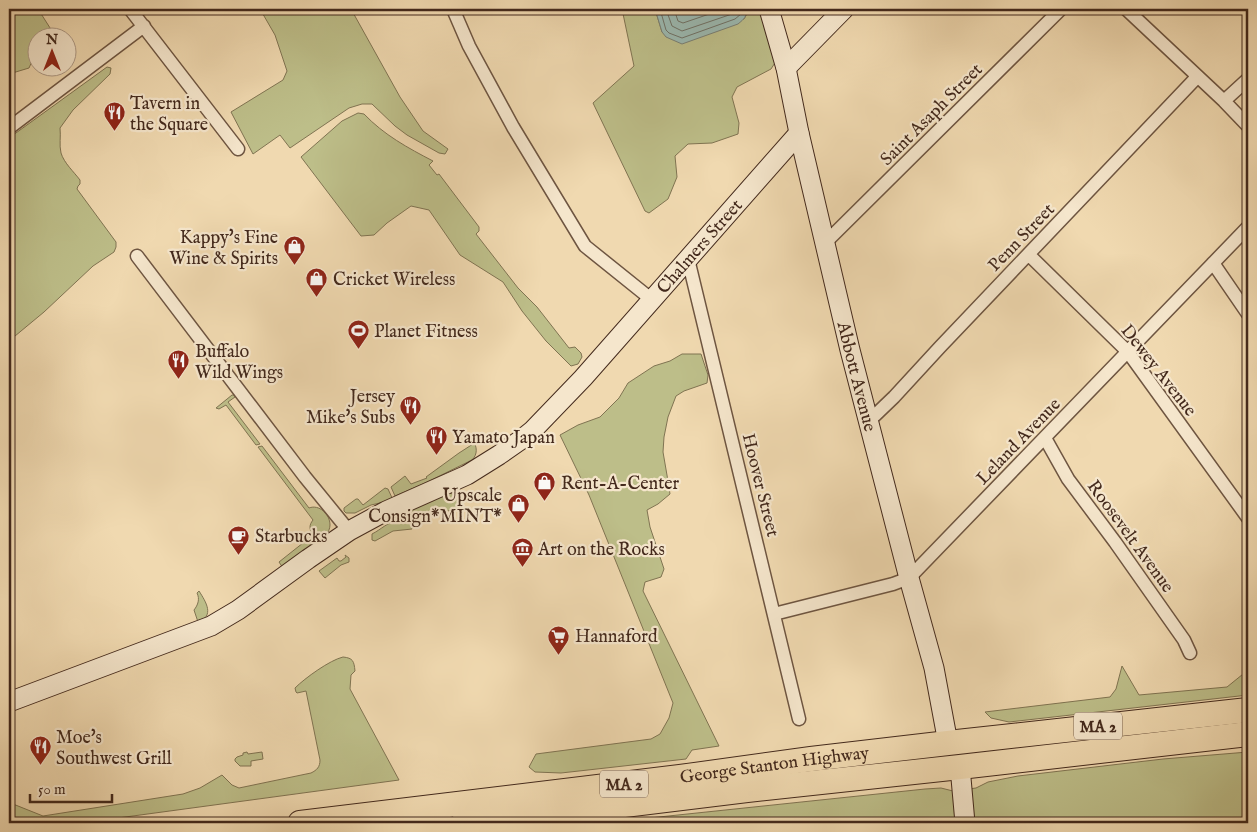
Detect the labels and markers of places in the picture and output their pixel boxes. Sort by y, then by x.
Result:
place label: Tavern in the Square [130,93,208,137]
restaurant icon: Tavern in the Square [102,101,126,132]
place label: Kappy's Fine Wine & Spirits [169,227,278,271]
shop icon: Kappy's Fine Wine & Spirits [282,235,306,266]
shop icon: Cricket Wireless [305,267,329,298]
place label: Cricket Wireless [333,269,455,292]
sports icon: Planet Fitness [346,319,370,350]
place label: Planet Fitness [374,321,478,344]
place label: Buffalo Wild Wings [195,341,283,385]
restaurant icon: Buffalo Wild Wings [167,349,191,380]
place label: Jersey Mike's Subs [306,386,395,430]
restaurant icon: Jersey Mike's Subs [399,394,423,425]
restaurant icon: Yamato Japan [424,425,448,456]
place label: Yamato Japan [452,427,555,450]
shop icon: Rent-A-Center [533,471,557,502]
place label: Rent-A-Center [561,473,680,496]
place label: Upscale Consign*MINT* [368,485,502,529]
shop icon: Upscale Consign*MINT* [506,493,530,524]
cafe icon: Starbucks [227,524,251,555]
place label: Starbucks [255,526,327,549]
museum icon: Art on the Rocks [510,537,534,568]
place label: Art on the Rocks [537,539,665,562]
supermarket icon: Hannaford [547,624,571,655]
place label: Hannaford [575,626,658,649]
place label: Moe's Southwest Grill [56,727,172,771]
restaurant icon: Moe's Southwest Grill [28,735,52,766]

